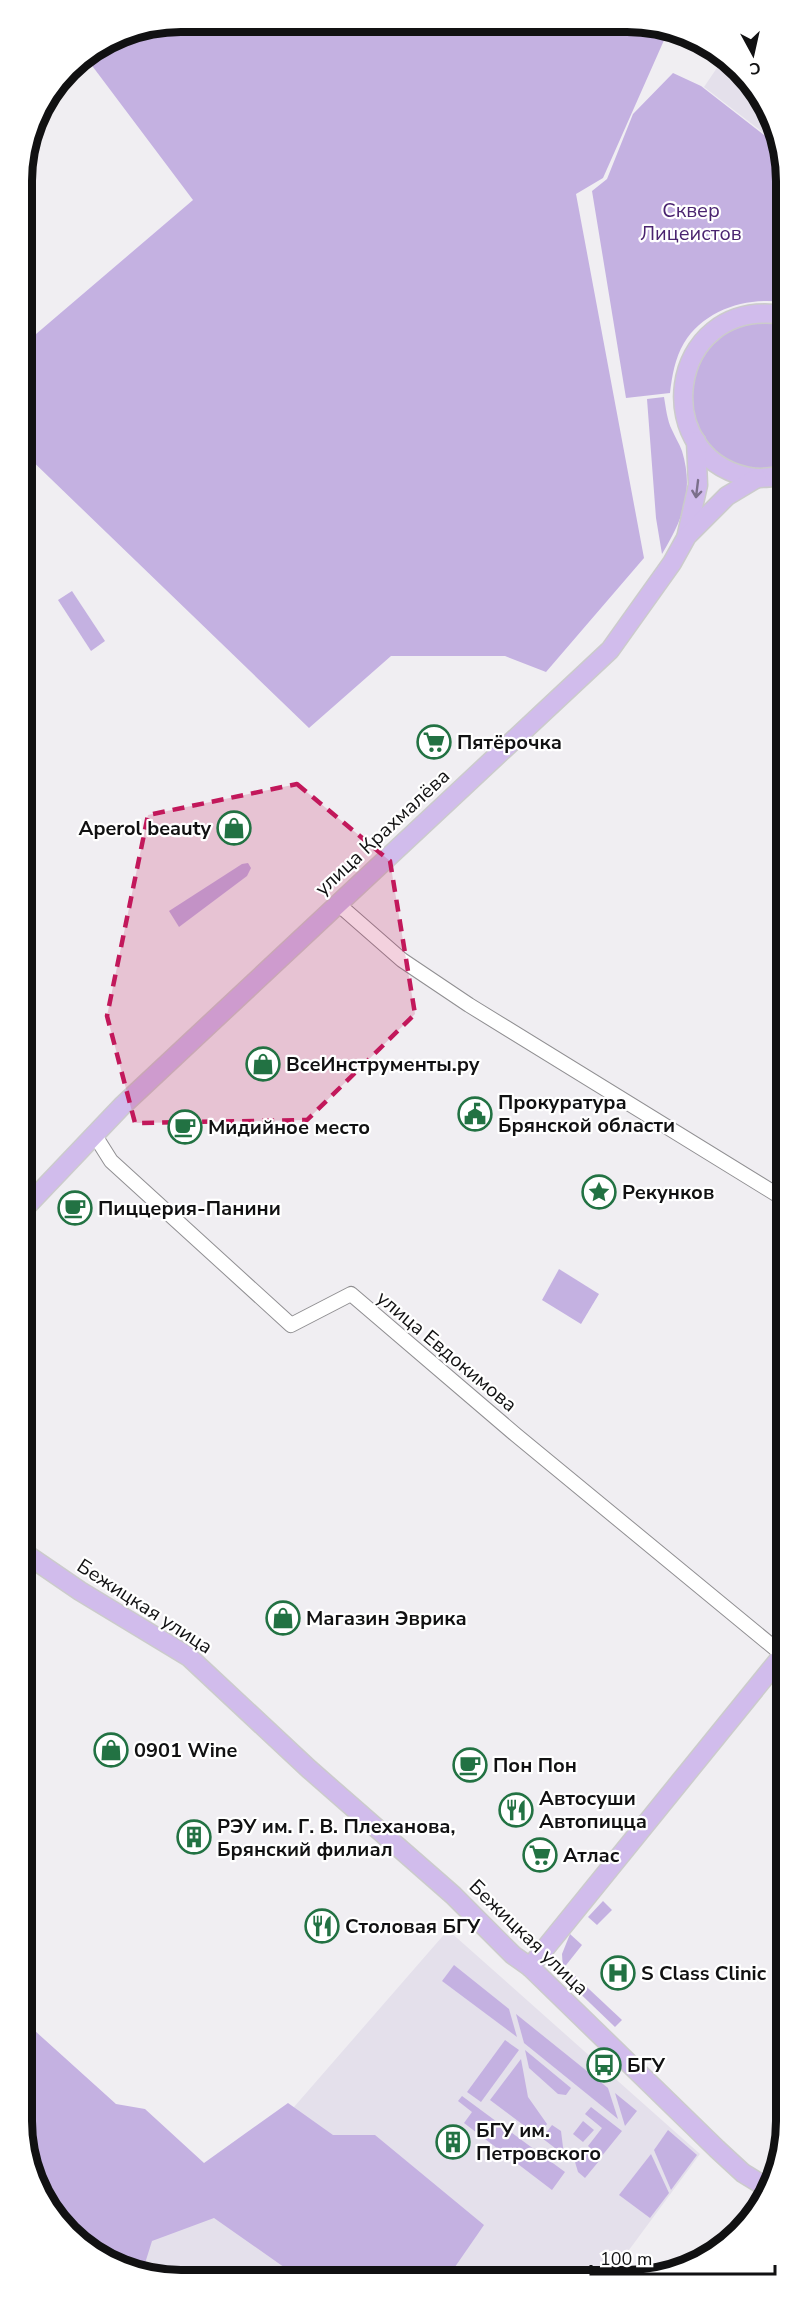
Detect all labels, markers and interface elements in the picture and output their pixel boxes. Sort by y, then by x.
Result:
north arrow [723,24,783,84]
text: С [748,56,762,80]
park label: Сквер Лицеистов [640,197,742,247]
one-way arrow [691,479,702,499]
supermarket icon: Пятёрочка [416,724,452,760]
place label: Пятёрочка [457,729,562,756]
street label: улица Крахмалёва [309,763,456,902]
shop icon: Aperol beauty [216,810,252,846]
place label: Aperol beauty [79,815,211,842]
shop icon: ВсеИнструменты.ру [245,1046,281,1082]
place label: ВсеИнструменты.ру [286,1051,480,1078]
place label: Прокуратура Брянской области [498,1089,675,1139]
public building icon: Прокуратура Брянской области [457,1096,493,1132]
cafe icon: Мидийное место [167,1109,203,1145]
place label: Мидийное место [208,1114,370,1141]
place icon: Рекунков [581,1174,617,1210]
place label: Рекунков [622,1179,714,1206]
cafe icon: Пиццерия-Панини [57,1190,93,1226]
place label: Пиццерия-Панини [98,1195,281,1222]
street label: улица Евдокимова [371,1285,523,1418]
street label: Бежицкая улица [72,1553,218,1660]
shop icon: Магазин Эврика [265,1600,301,1636]
place label: Магазин Эврика [306,1605,467,1632]
shop icon: 0901 Wine [93,1732,129,1768]
place label: 0901 Wine [134,1737,237,1764]
cafe icon: Пон Пон [452,1747,488,1783]
place label: Пон Пон [493,1752,577,1779]
place label: Автосуши Автопицца [539,1785,647,1835]
restaurant icon: Автосуши Автопицца [498,1792,534,1828]
place label: РЭУ им. Г. В. Плеханова, Брянский филиал [217,1813,455,1863]
building icon: РЭУ им. Г. В. Плеханова, Брянский филиал [176,1819,212,1855]
supermarket icon: Атлас [522,1837,558,1873]
place label: Атлас [563,1842,620,1869]
street label: Бежицкая улица [463,1873,594,2001]
restaurant icon: Столовая БГУ [304,1908,340,1944]
place label: Столовая БГУ [345,1913,481,1940]
hospital icon: S Class Clinic [600,1955,636,1991]
place label: S Class Clinic [641,1960,767,1987]
bus stop icon: БГУ [586,2047,622,2083]
place label: БГУ [627,2052,666,2079]
place label: БГУ им. Петровского [476,2117,601,2167]
building icon: БГУ им. Петровского [435,2124,471,2160]
scale bar [591,2238,776,2276]
text: 100 m [600,2247,652,2271]

